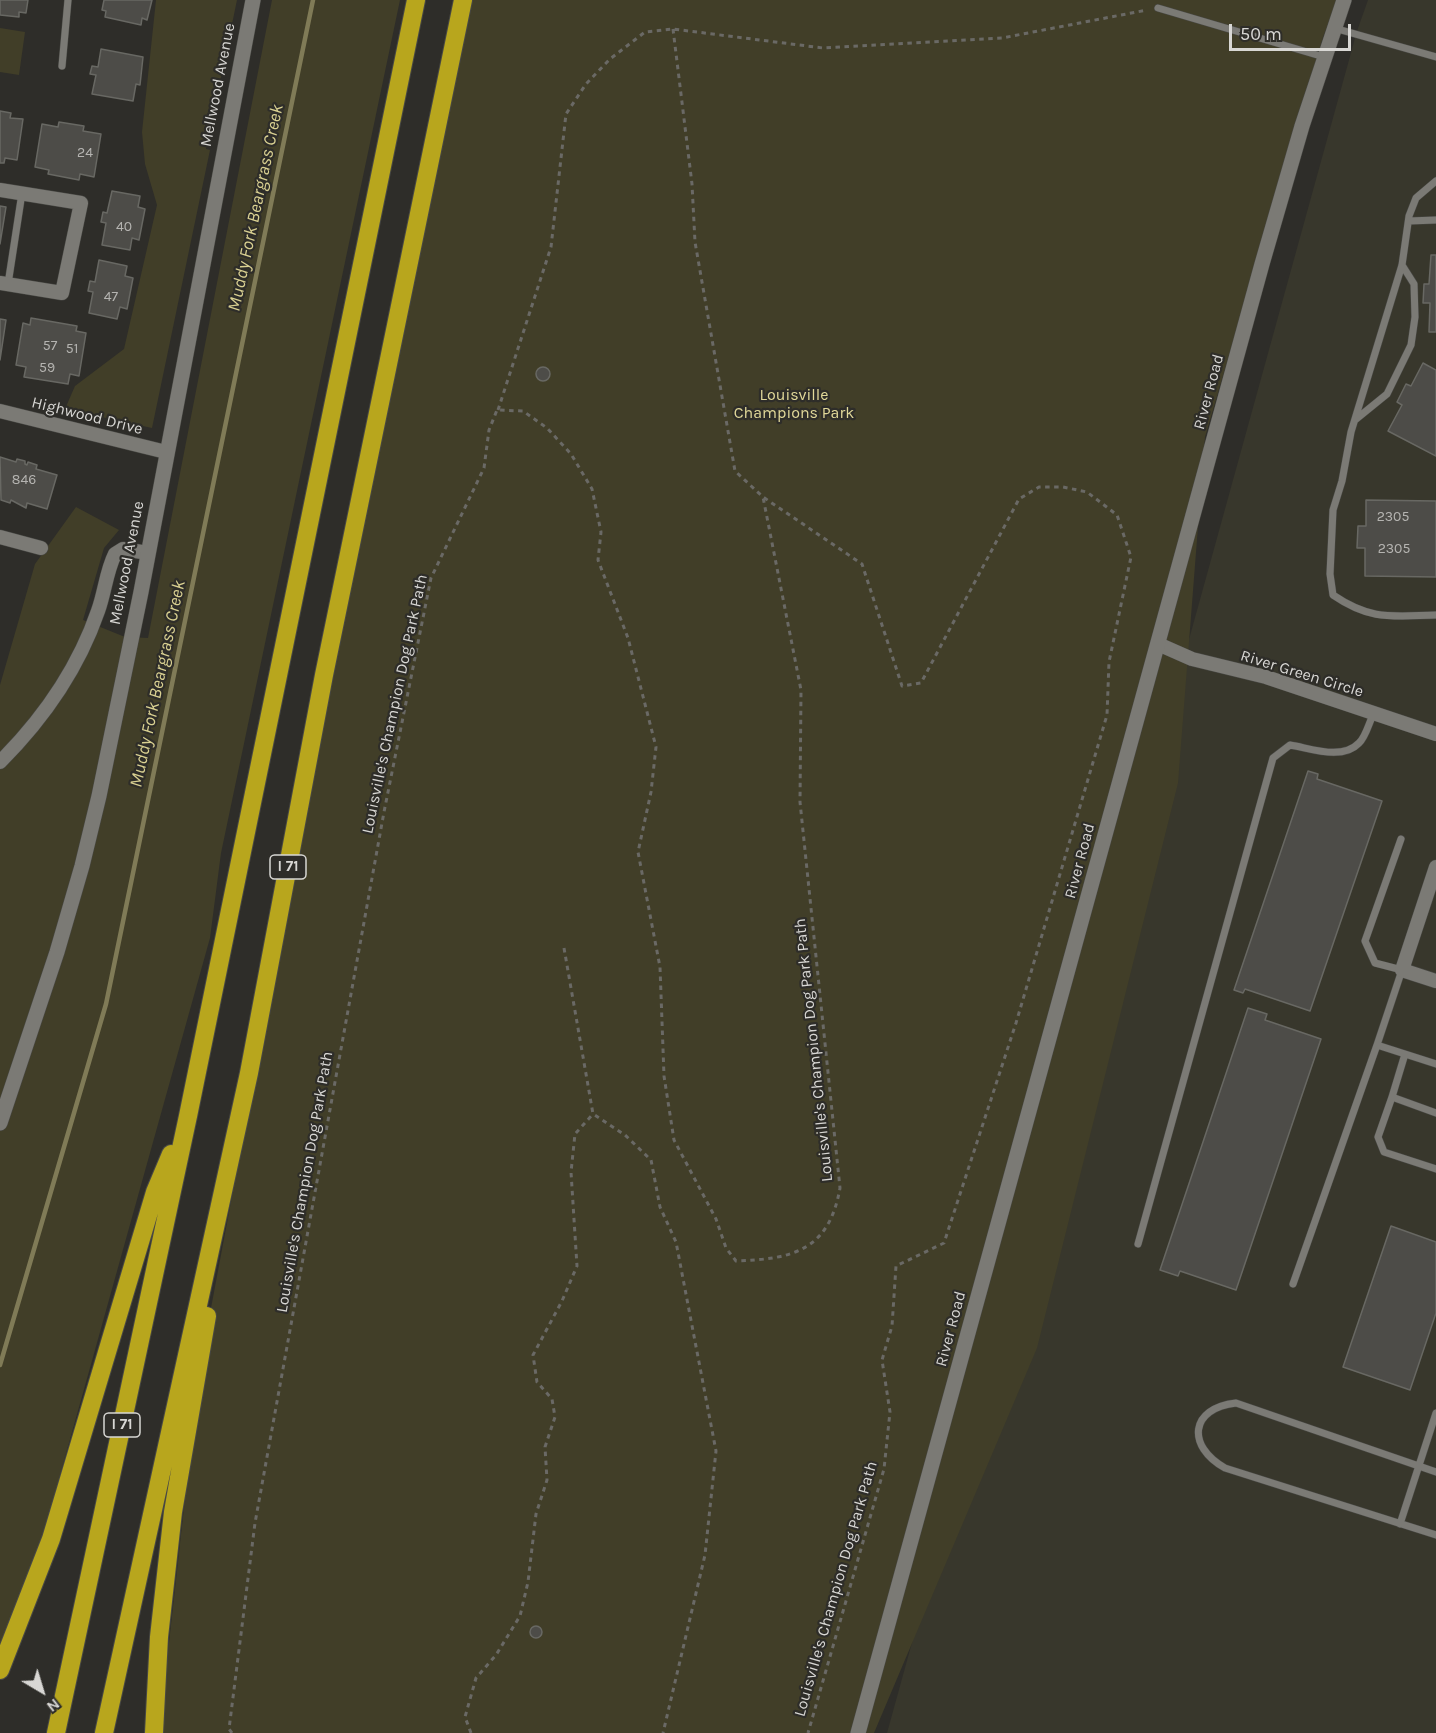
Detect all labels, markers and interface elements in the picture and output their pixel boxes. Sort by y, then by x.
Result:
scale bar [1232,12,1354,50]
street label: Mellwood Avenue [197,21,239,149]
text: 50 m [1240,23,1282,45]
water label: Muddy Fork Beargrass Creek [223,103,289,313]
house number: 24 [77,145,93,161]
house number: 40 [116,219,132,235]
house number: 47 [104,289,118,305]
house number: 57 [43,338,57,354]
house number: 51 [66,341,78,357]
street label: River Road [1190,352,1228,432]
house number: 59 [39,360,55,376]
park label: Louisville Champions Park [734,385,854,423]
street label: Highwood Drive [29,393,145,439]
house number: 846 [12,472,36,488]
street label: Mellwood Avenue [106,499,148,627]
house number: 2305 [1377,509,1409,525]
house number: 2305 [1378,541,1410,557]
street label: Louisville's Champion Dog Park Path [358,573,432,835]
water label: Muddy Fork Beargrass Creek [125,579,191,789]
street label: River Green Circle [1238,646,1366,702]
street label: River Road [1061,821,1099,901]
road number: I 71 [270,855,306,879]
street label: Louisville's Champion Dog Park Path [791,917,837,1183]
street label: Louisville's Champion Dog Park Path [273,1050,337,1314]
street label: River Road [932,1289,970,1369]
road number: I 71 [104,1413,140,1437]
street label: Louisville's Champion Dog Park Path [790,1459,882,1719]
north arrow [12,1661,72,1721]
text: N [43,1695,64,1717]

